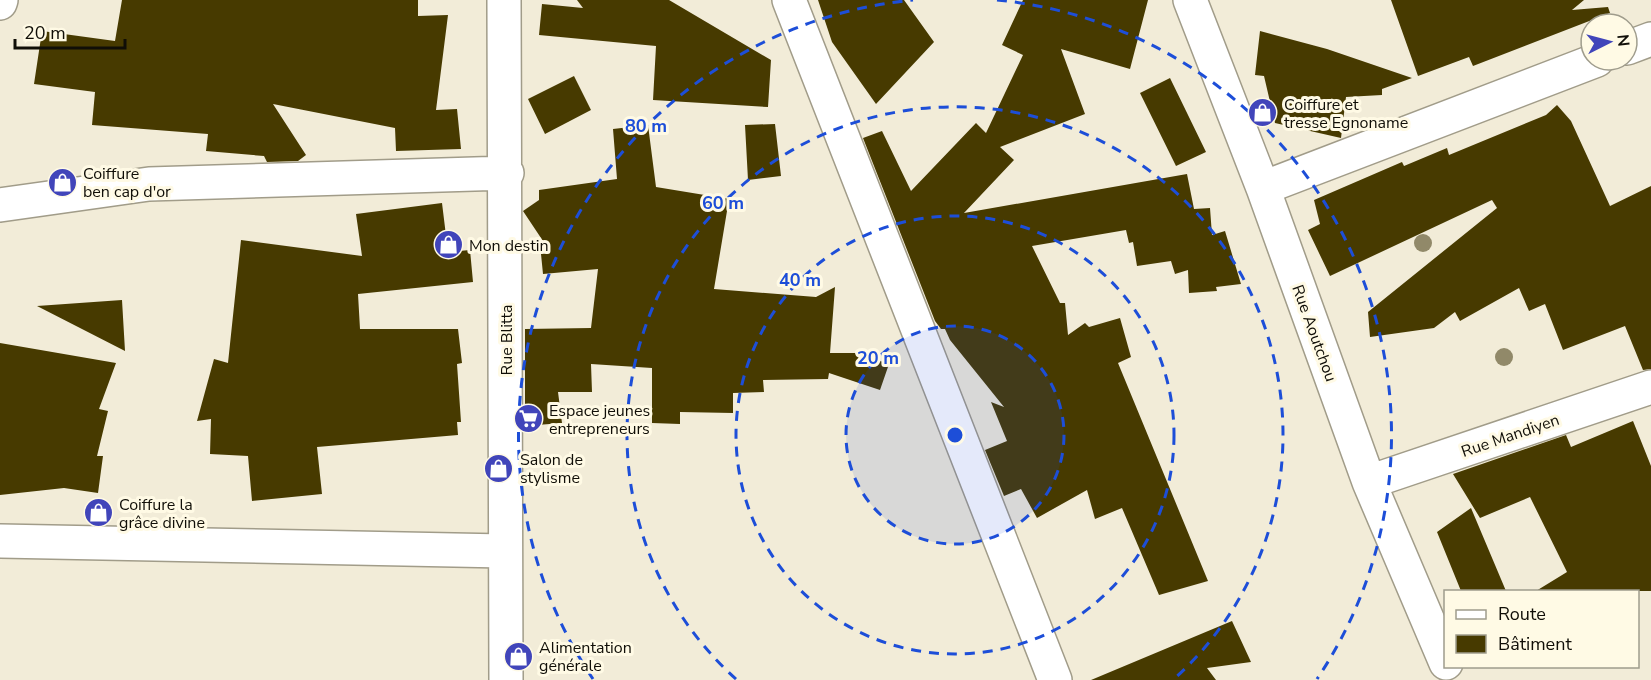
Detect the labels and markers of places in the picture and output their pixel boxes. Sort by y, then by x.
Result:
place label: Coiffure et tresse Egnoname [1284,94,1408,134]
shop icon: Coiffure et tresse Egnoname [1247,97,1279,129]
place label: Coiffure ben cap d'or [83,163,171,203]
shop icon: Coiffure ben cap d'or [46,166,78,198]
shop icon: Mon destin [432,229,464,261]
place label: Mon destin [469,235,549,257]
place label: Espace jeunes entrepreneurs [549,400,650,440]
supermarket icon: Espace jeunes entrepreneurs [512,403,544,435]
centre of rings [945,425,965,445]
place label: Salon de stylisme [520,449,583,489]
shop icon: Salon de stylisme [483,452,515,484]
place label: Coiffure la grâce divine [119,494,205,534]
shop icon: Coiffure la grâce divine [82,497,114,529]
place label: Alimentation générale [539,637,632,677]
shop icon: Alimentation générale [502,640,534,672]

